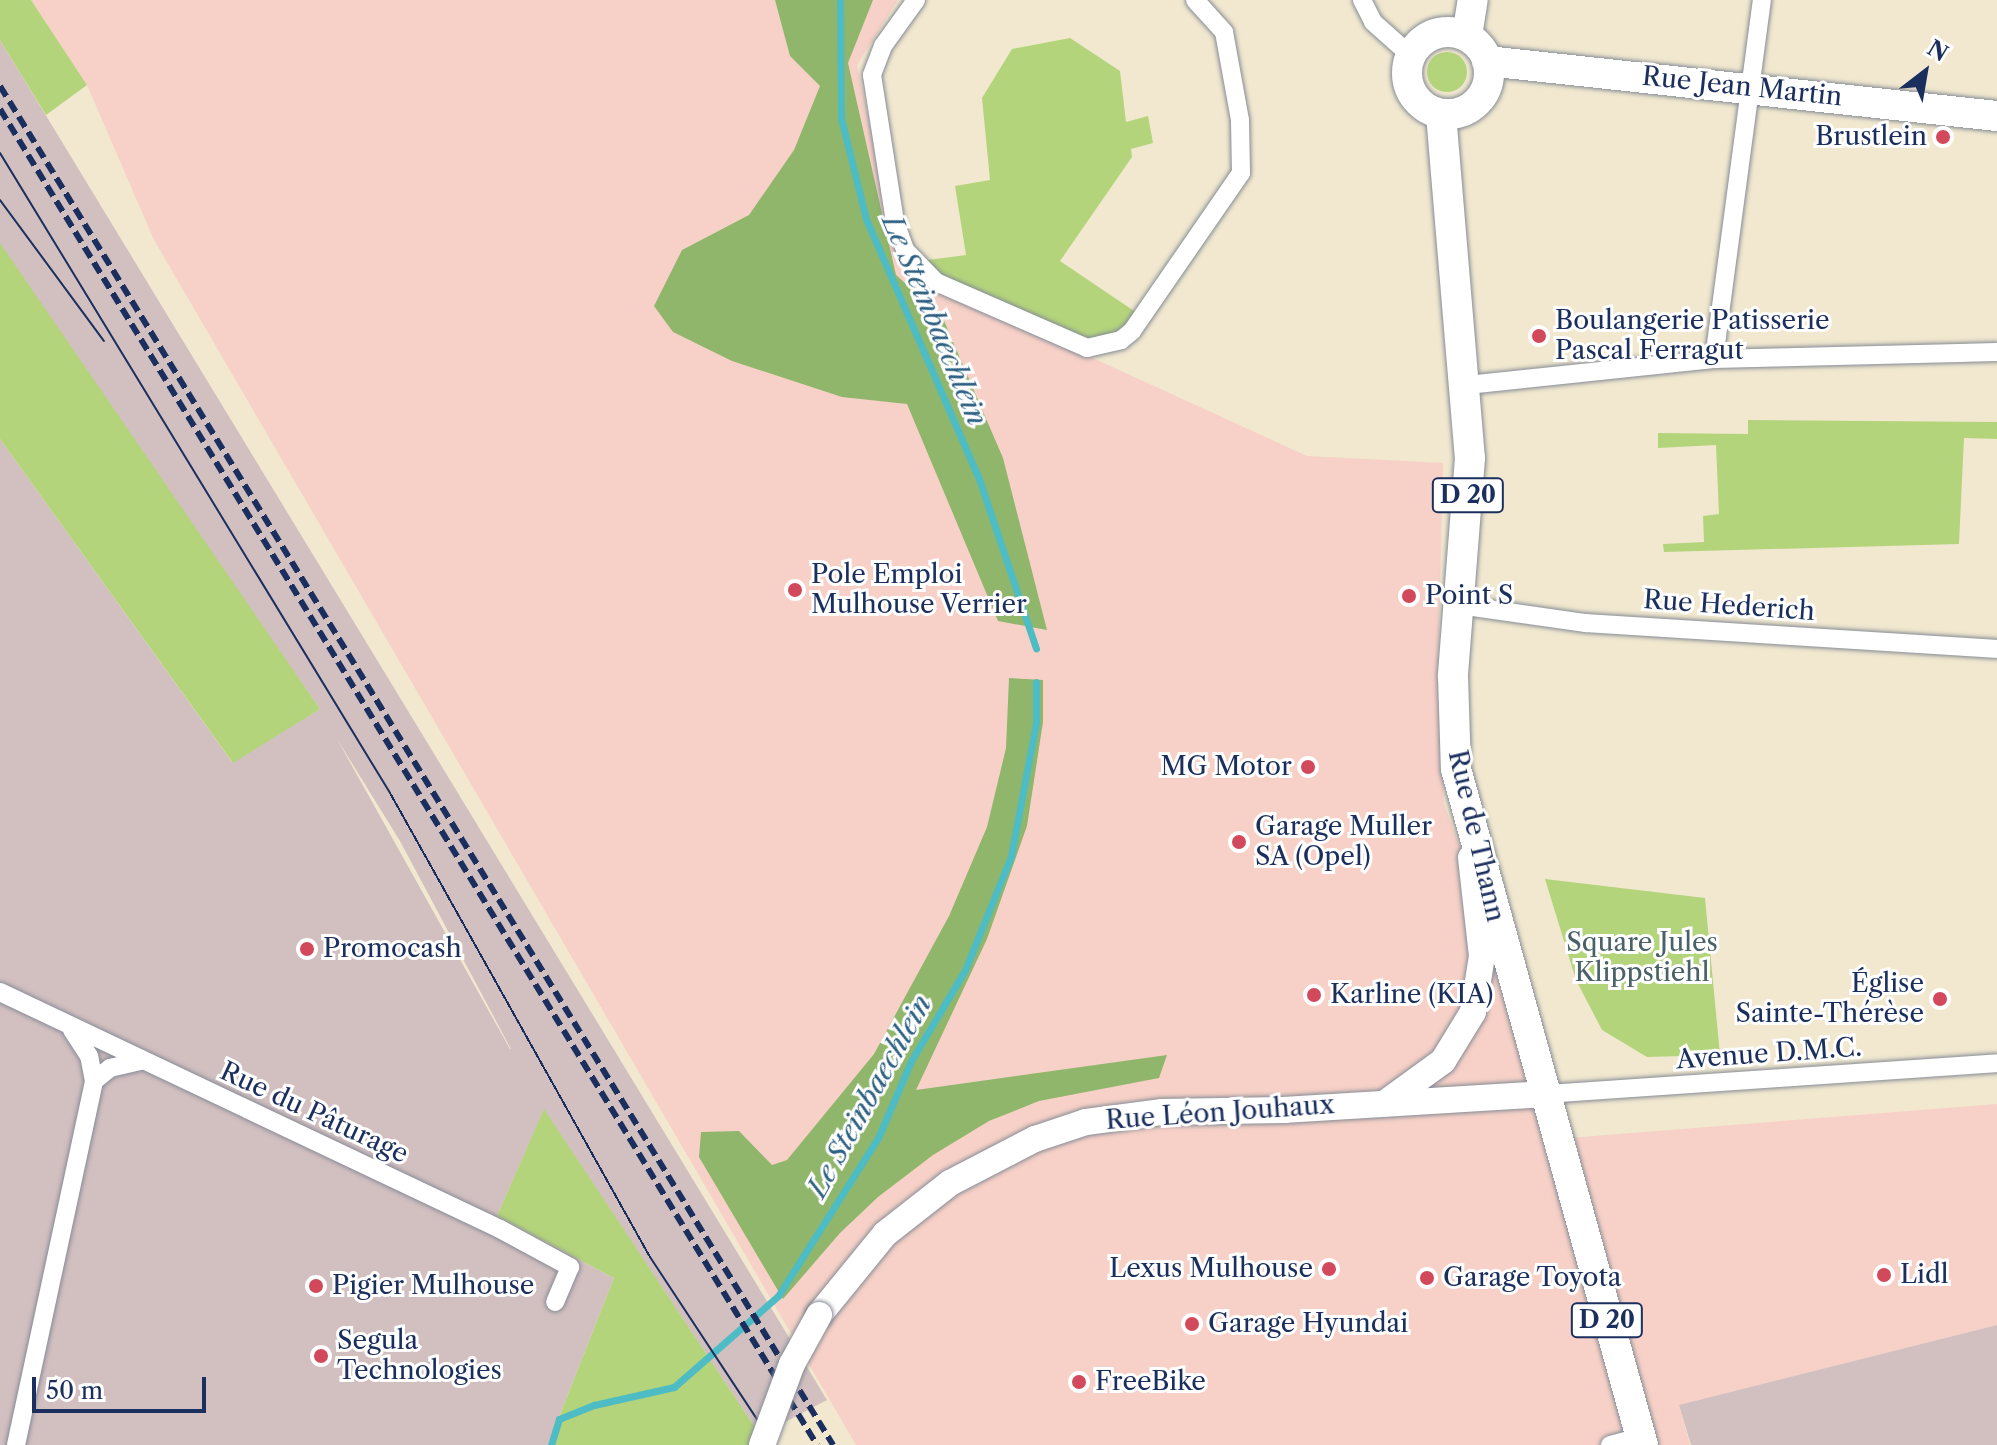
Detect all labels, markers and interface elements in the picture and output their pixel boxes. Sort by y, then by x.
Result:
north arrow [1885,32,1965,112]
text: N [1922,35,1953,67]
street label: Rue Jean Martin [1640,61,1844,113]
place label: Brustlein [1815,121,1927,153]
marker: Brustlein [1934,128,1952,146]
water label: Le Steinbaechlein [875,209,995,431]
place label: Boulangerie Patisserie Pascal Ferragut [1555,305,1830,366]
marker: Boulangerie Patisserie Pascal Ferragut [1530,327,1548,345]
road number: D 20 [1430,475,1506,515]
place label: Pole Emploi Mulhouse Verrier [811,559,1028,620]
place label: Point S [1425,580,1513,612]
marker: Pole Emploi Mulhouse Verrier [786,581,804,599]
street label: Rue Hederich [1642,584,1816,628]
marker: Point S [1400,587,1418,605]
street label: Rue de Thann [1441,747,1511,925]
place label: MG Motor [1161,751,1292,783]
marker: MG Motor [1299,758,1317,776]
place label: Garage Muller SA (Opel) [1255,811,1432,872]
marker: Garage Muller SA (Opel) [1230,833,1248,851]
park label: Square Jules Klippstiehl [1566,927,1718,988]
place label: Promocash [323,933,462,965]
marker: Promocash [298,940,316,958]
place label: Église Sainte-Thérèse [1736,968,1924,1030]
place label: Karline (KIA) [1330,979,1493,1011]
marker: Karline (KIA) [1305,986,1323,1004]
water label: Le Steinbaechlein [800,989,938,1203]
marker: Église Sainte-Thérèse [1931,990,1949,1008]
street label: Avenue D.M.C. [1675,1032,1863,1076]
street label: Rue du Pâturage [215,1056,413,1170]
street label: Rue Léon Jouhaux [1105,1089,1335,1137]
place label: Lexus Mulhouse [1109,1253,1313,1285]
place label: Lidl [1900,1259,1949,1291]
marker: Lexus Mulhouse [1320,1260,1338,1278]
place label: Garage Toyota [1443,1262,1622,1294]
marker: Lidl [1875,1266,1893,1284]
marker: Garage Toyota [1418,1269,1436,1287]
place label: Pigier Mulhouse [332,1270,535,1302]
marker: Pigier Mulhouse [307,1277,325,1295]
road number: D 20 [1569,1300,1645,1340]
place label: Garage Hyundai [1208,1308,1408,1340]
marker: Garage Hyundai [1183,1315,1201,1333]
place label: Segula Technologies [337,1325,502,1386]
marker: Segula Technologies [312,1347,330,1365]
scale bar [36,1361,210,1411]
place label: FreeBike [1095,1366,1206,1398]
marker: FreeBike [1070,1373,1088,1391]
text: 50 m [46,1376,103,1405]

